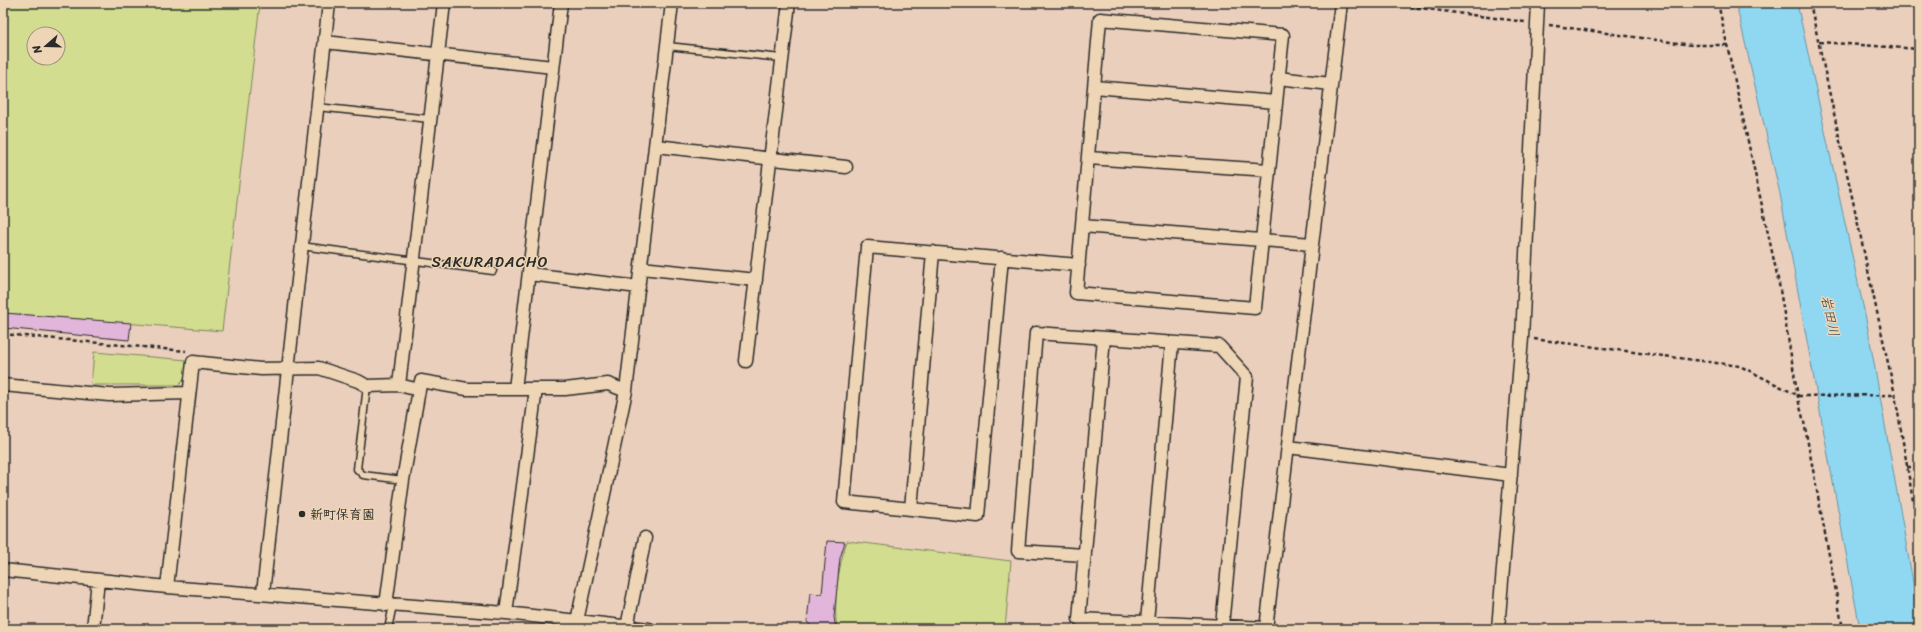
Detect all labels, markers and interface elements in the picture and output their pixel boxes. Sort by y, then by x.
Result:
north arrow [26,26,66,66]
text: N [27,42,48,57]
district label: SAKURADACHO [432,249,548,275]
water label: 岩田川 [1813,293,1847,339]
place label: 新町保育園 [310,503,375,526]
marker: 新町保育園 [297,509,307,519]

